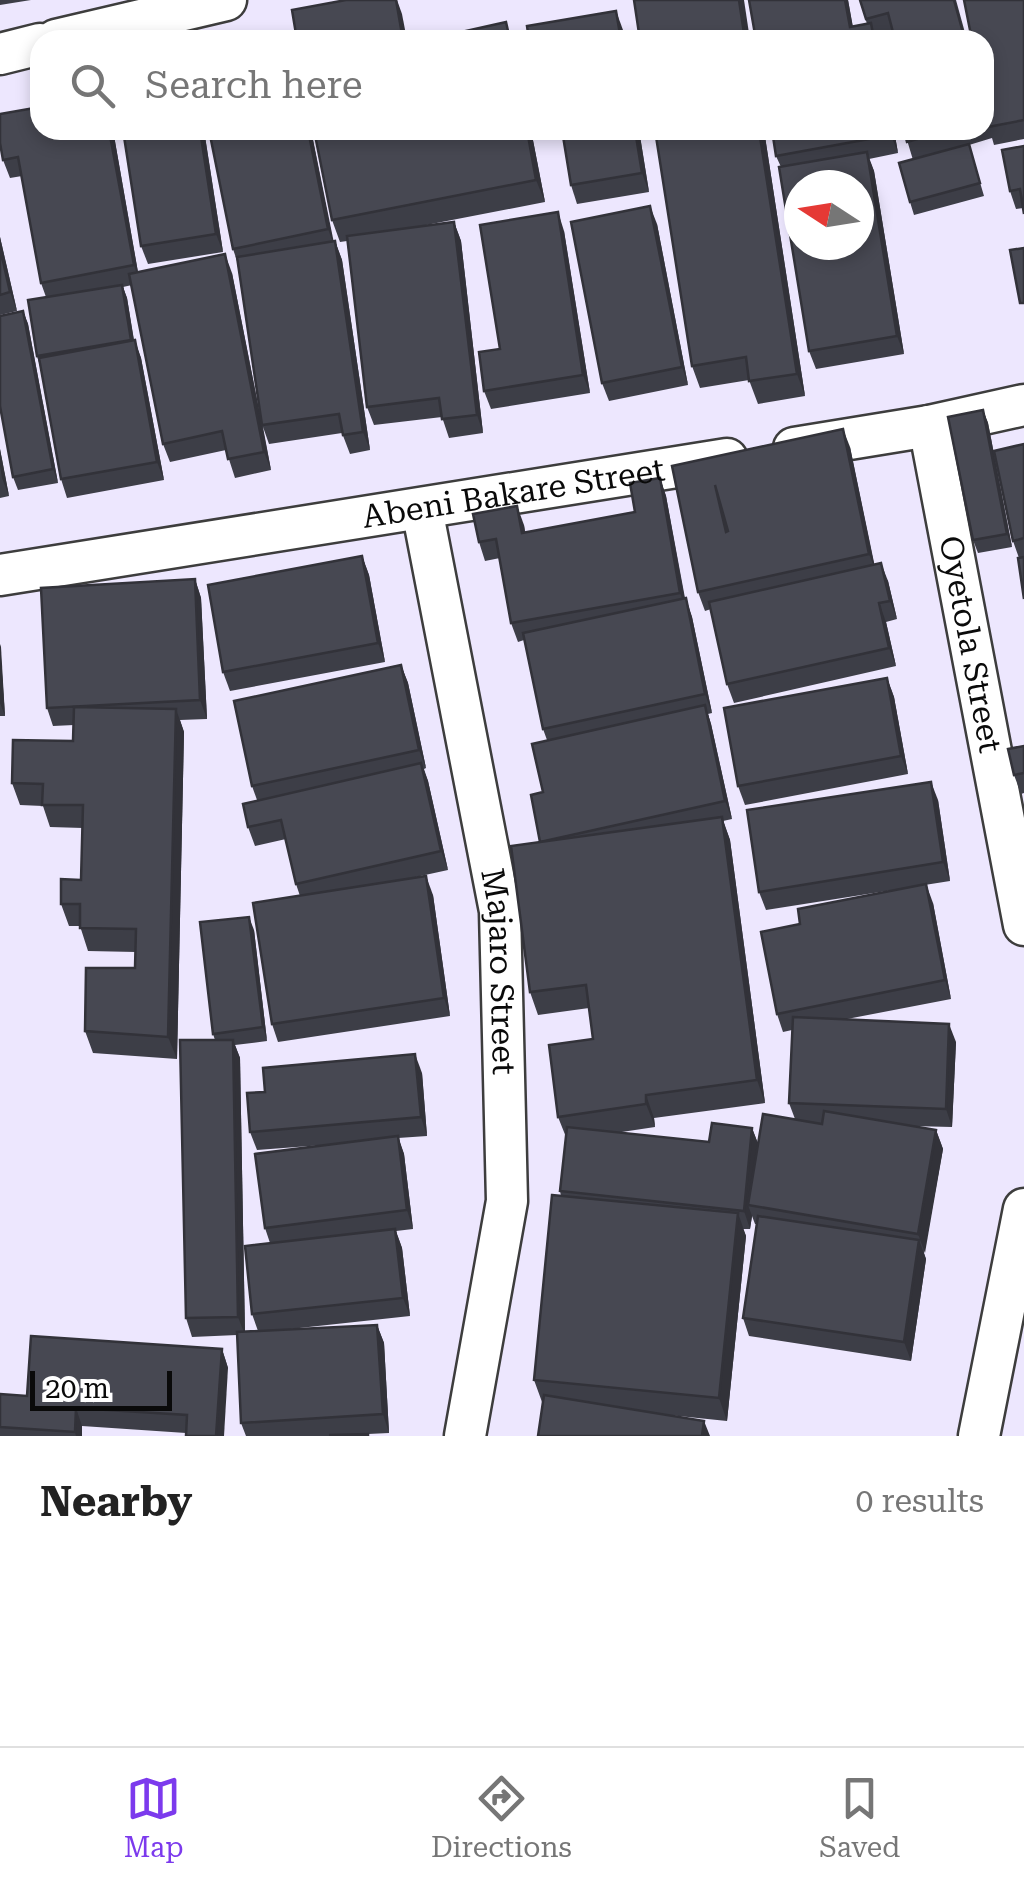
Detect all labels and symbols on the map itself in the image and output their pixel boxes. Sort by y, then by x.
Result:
north arrow [784,170,874,260]
street label: Abeni Bakare Street [360,450,667,536]
street label: Oyetola Street [931,533,1010,756]
street label: Majaro Street [473,865,523,1075]
scale bar [30,1366,172,1410]

